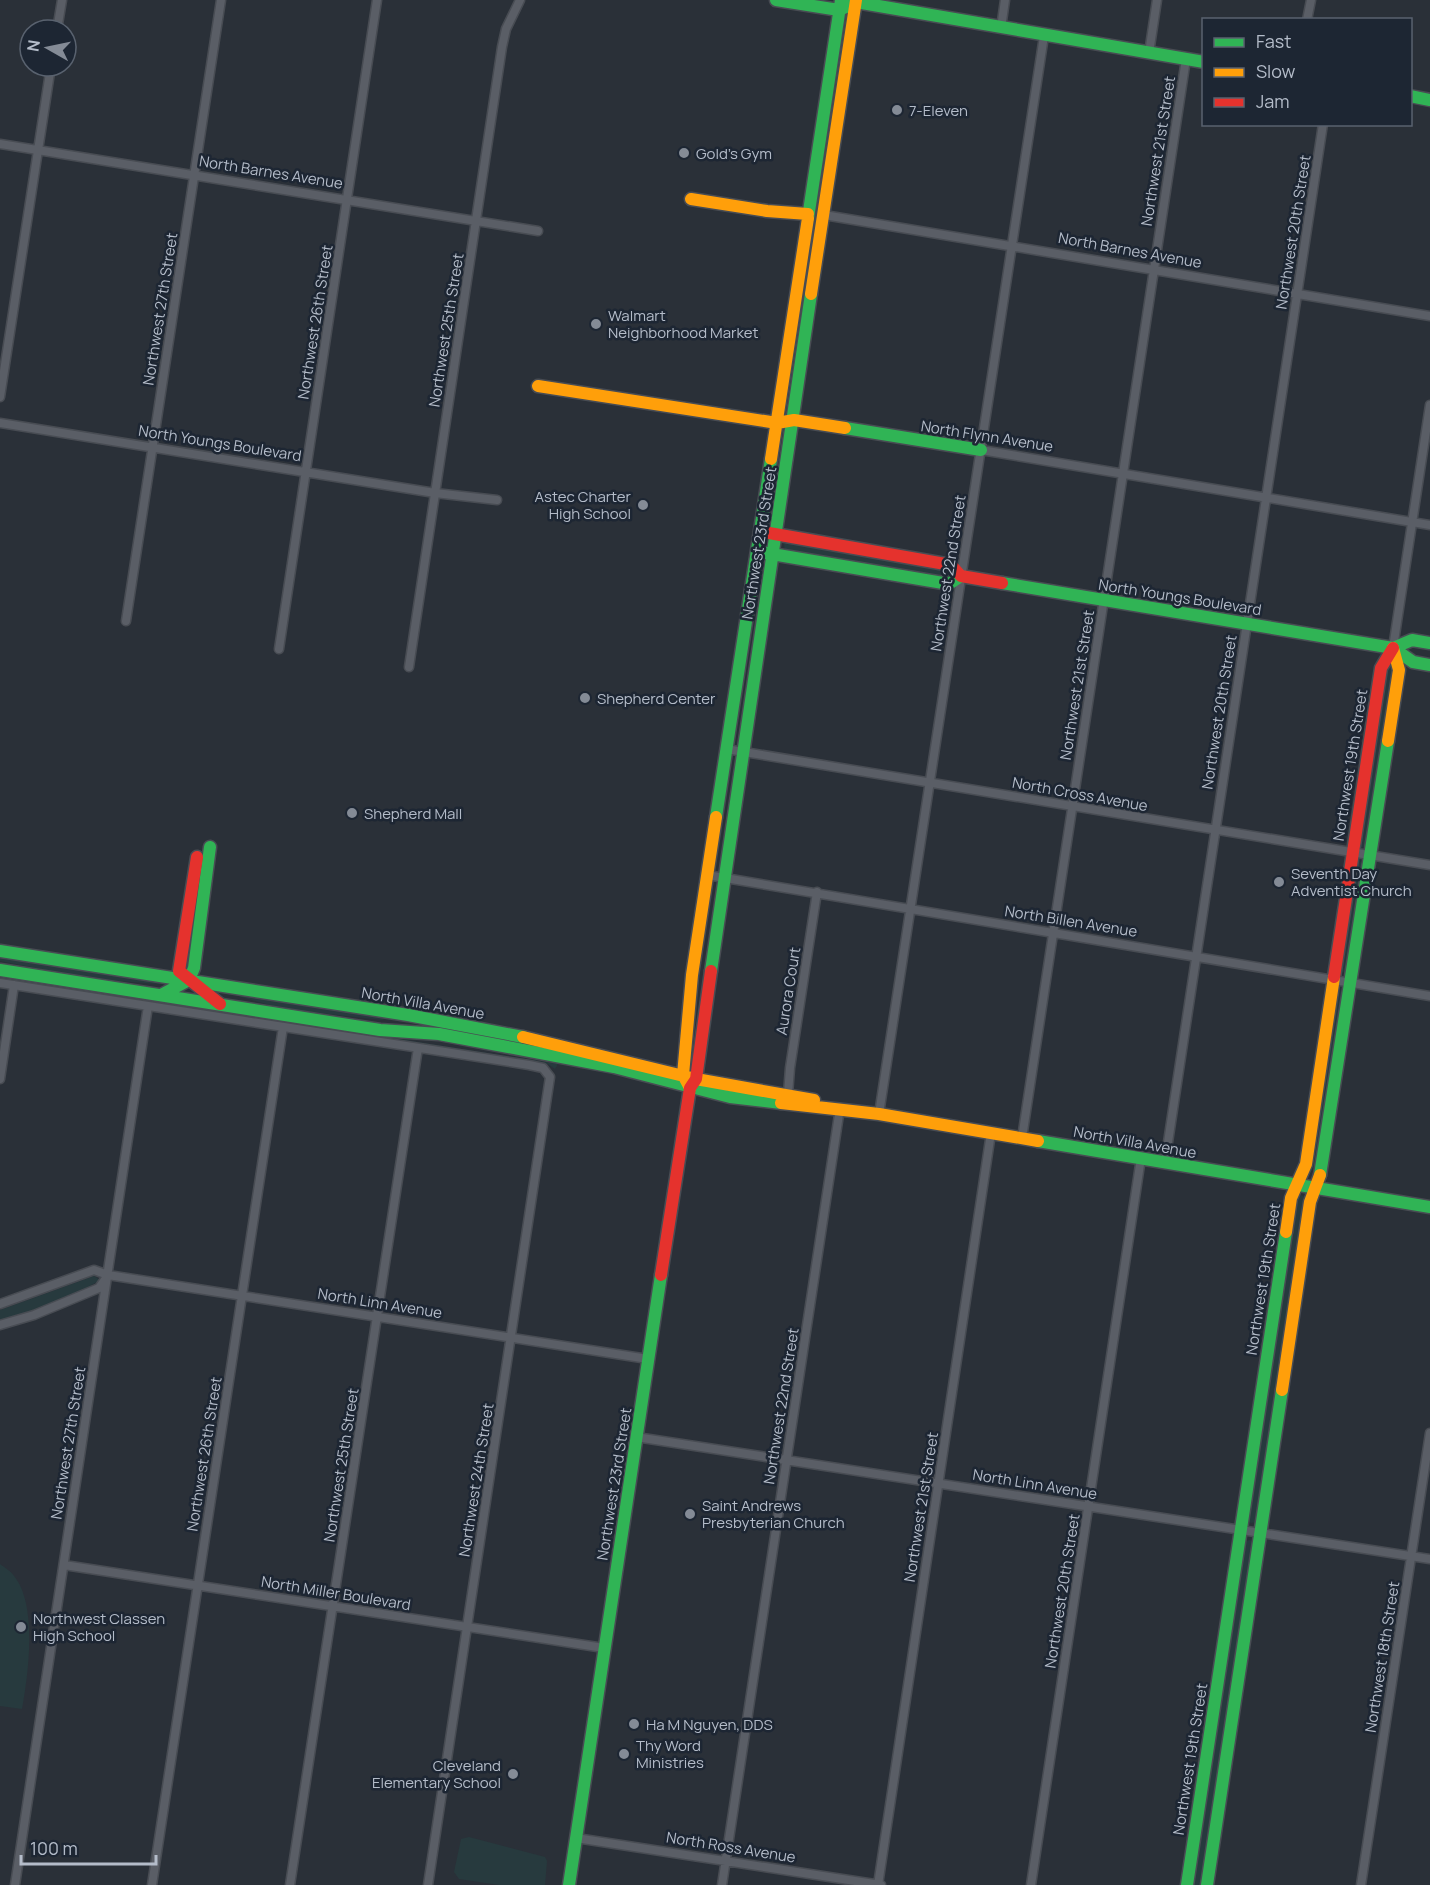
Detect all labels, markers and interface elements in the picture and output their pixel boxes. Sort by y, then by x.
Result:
north arrow [18,18,78,78]
legend [1202,18,1412,126]
text: Fast [1256,29,1291,53]
text: N [21,38,45,53]
text: Slow [1256,59,1296,83]
street label: Northwest 21st Street [1136,74,1180,228]
text: Jam [1256,89,1290,113]
place label: 7-Eleven [909,100,968,121]
marker: 7-Eleven [890,103,904,117]
place label: Gold's Gym [696,143,772,164]
marker: Gold's Gym [677,146,691,160]
street label: North Barnes Avenue [198,150,345,194]
street label: Northwest 20th Street [1270,153,1316,311]
street label: North Barnes Avenue [1057,227,1204,273]
street label: Northwest 27th Street [138,231,182,387]
street label: Northwest 26th Street [292,243,338,401]
street label: Northwest 25th Street [423,252,469,408]
place label: Walmart Neighborhood Market [608,305,758,343]
marker: Walmart Neighborhood Market [589,317,603,331]
street label: North Flynn Avenue [919,415,1055,457]
street label: North Youngs Boulevard [137,420,303,466]
street label: Northwest 23rd Street [737,465,781,621]
place label: Astec Charter High School [535,486,632,524]
street label: Northwest 22nd Street [925,493,971,653]
marker: Astec Charter High School [636,498,650,512]
street label: North Youngs Boulevard [1097,574,1263,620]
street label: Northwest 21st Street [1055,608,1099,762]
street label: Northwest 20th Street [1196,633,1242,791]
place label: Shepherd Center [597,688,716,709]
street label: Northwest 19th Street [1328,688,1372,842]
marker: Shepherd Center [578,691,592,705]
street label: North Cross Avenue [1011,772,1150,816]
place label: Shepherd Mall [364,803,462,824]
marker: Shepherd Mall [345,806,359,820]
place label: Seventh Day Adventist Church [1291,863,1412,901]
marker: Seventh Day Adventist Church [1272,875,1286,889]
street label: North Billen Avenue [1003,900,1139,942]
street label: Aurora Court [771,945,805,1037]
street label: North Villa Avenue [360,982,486,1024]
street label: North Villa Avenue [1072,1121,1198,1163]
street label: Northwest 19th Street [1241,1202,1285,1356]
street label: North Linn Avenue [316,1283,444,1323]
street label: Northwest 22nd Street [758,1326,804,1486]
street label: Northwest 27th Street [46,1365,90,1521]
street label: Northwest 26th Street [181,1375,227,1533]
street label: Northwest 25th Street [318,1387,364,1543]
street label: Northwest 24th Street [453,1402,499,1558]
street label: Northwest 23rd Street [592,1406,636,1562]
street label: Northwest 21st Street [899,1430,943,1584]
street label: North Linn Avenue [971,1464,1099,1504]
place label: Saint Andrews Presbyterian Church [702,1495,845,1533]
marker: Saint Andrews Presbyterian Church [683,1507,697,1521]
street label: Northwest 20th Street [1039,1512,1085,1670]
street label: North Miller Boulevard [260,1571,412,1615]
street label: Northwest 18th Street [1360,1580,1404,1734]
place label: Northwest Classen High School [33,1608,165,1646]
marker: Northwest Classen High School [14,1620,28,1634]
street label: Northwest 19th Street [1168,1682,1212,1836]
place label: Ha M Nguyen, DDS [646,1714,773,1735]
marker: Ha M Nguyen, DDS [627,1717,641,1731]
place label: Thy Word Ministries [636,1735,704,1773]
marker: Thy Word Ministries [617,1747,631,1761]
place label: Cleveland Elementary School [372,1755,501,1793]
marker: Cleveland Elementary School [506,1767,520,1781]
street label: North Ross Avenue [665,1826,797,1868]
scale bar [21,1828,156,1866]
text: 100 m [30,1836,78,1860]

